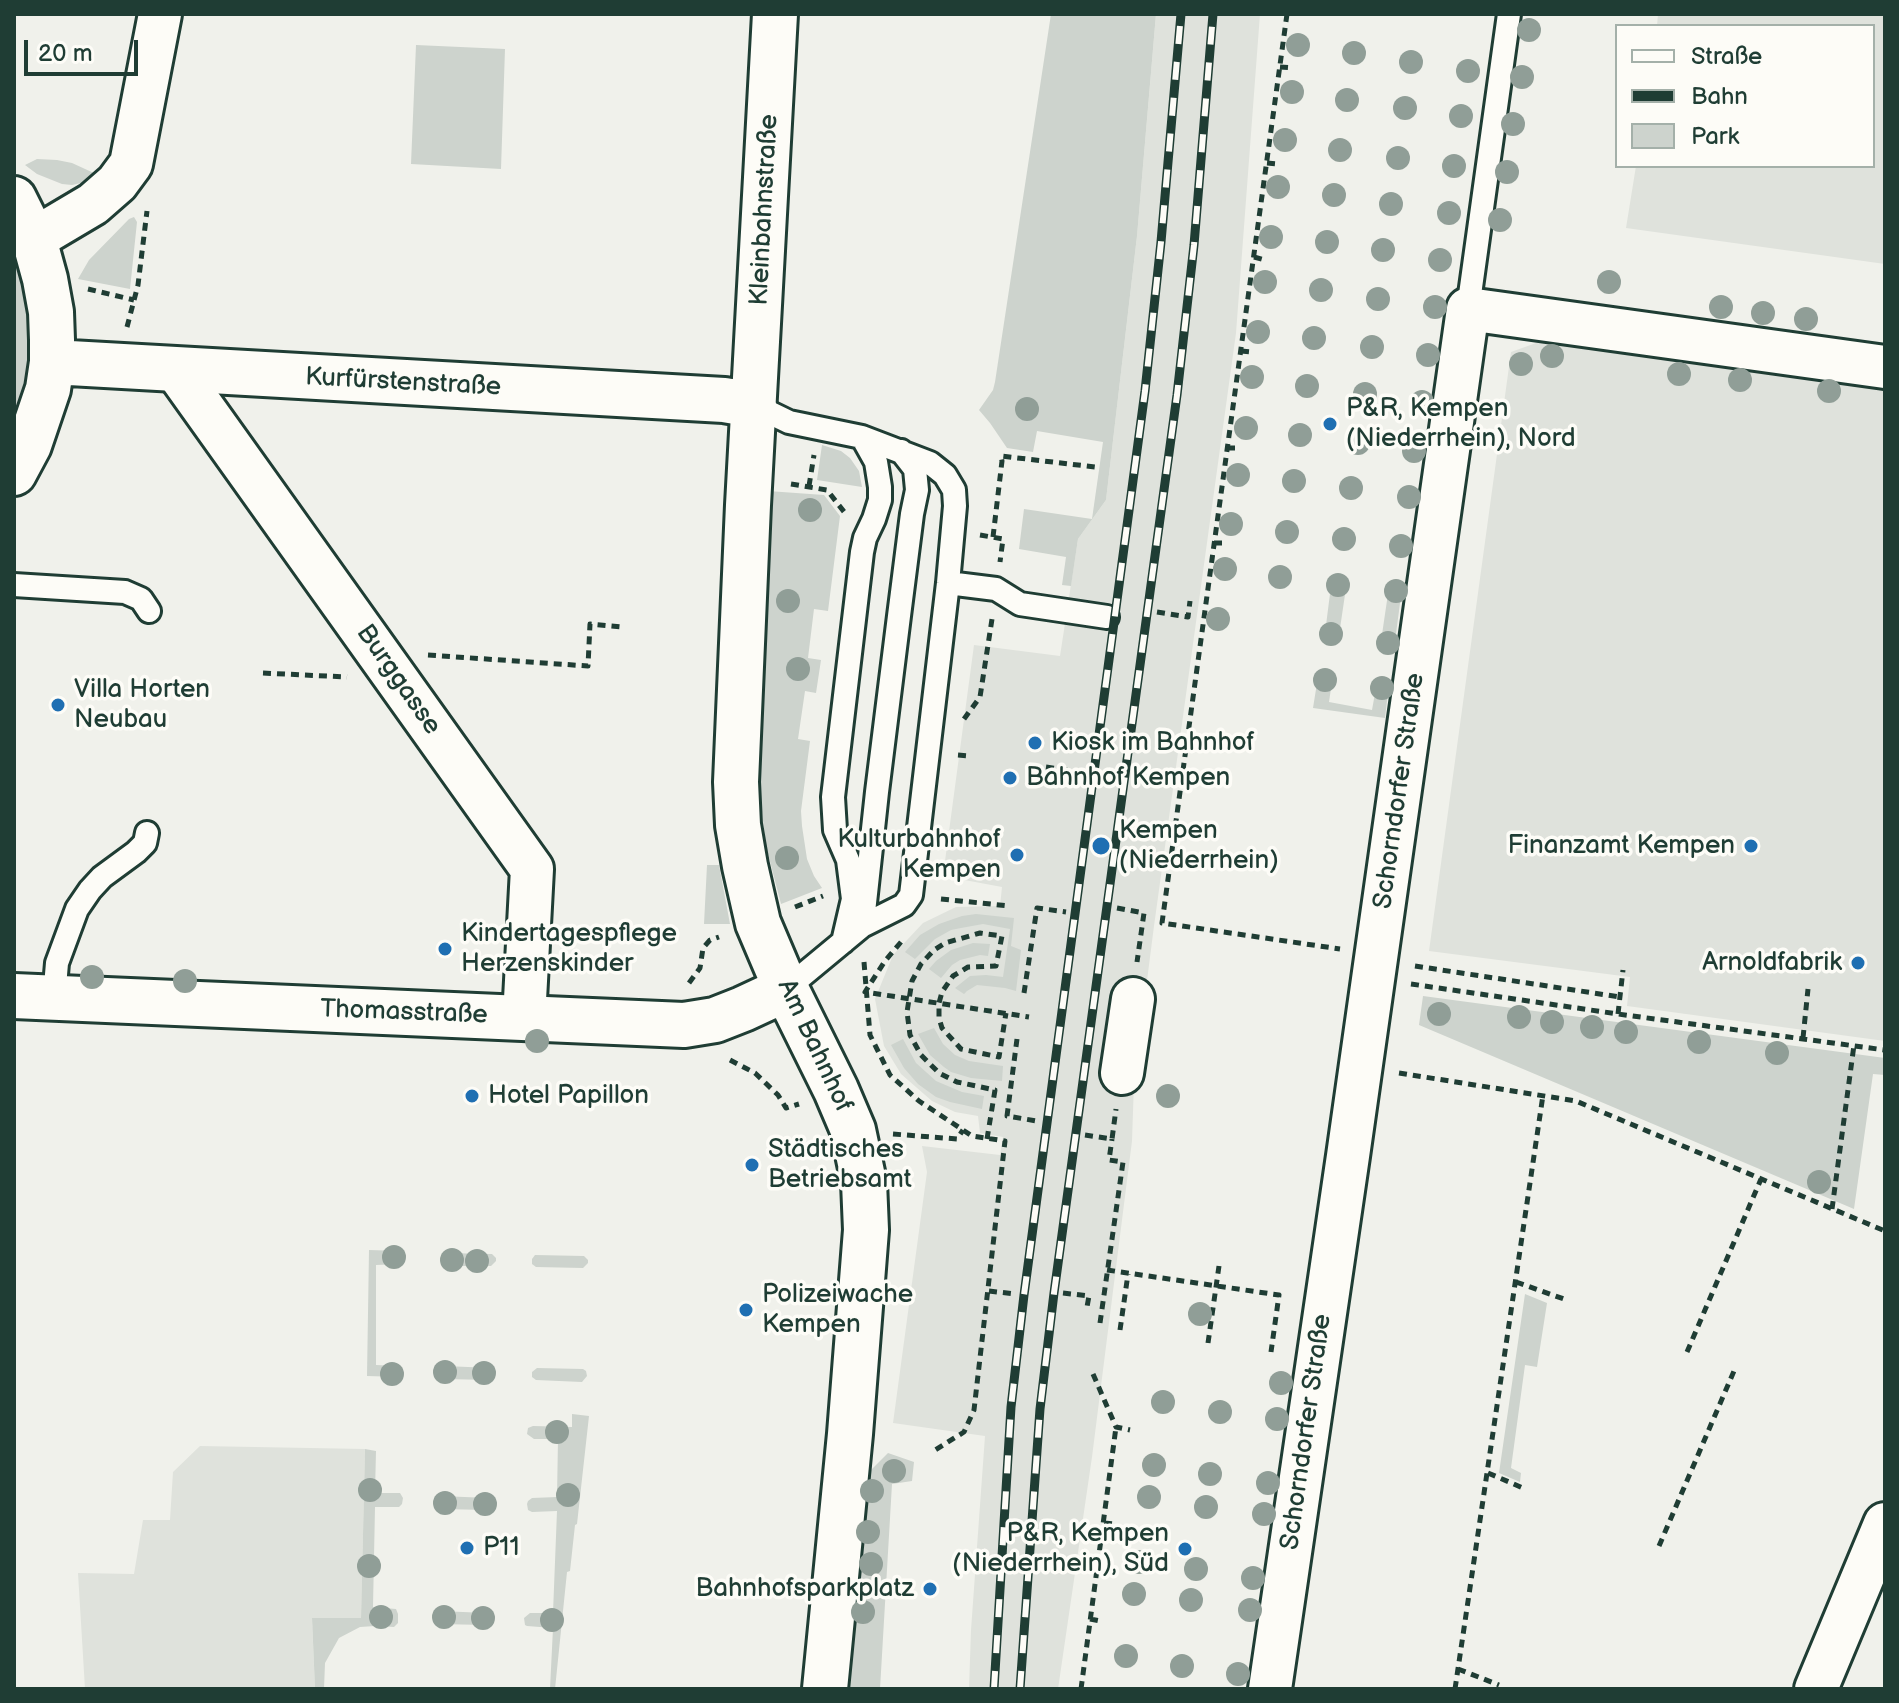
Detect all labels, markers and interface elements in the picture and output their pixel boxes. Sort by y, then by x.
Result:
scale bar [28,24,142,74]
legend [1615,24,1875,168]
text: 20 m [38,39,93,68]
text: Straße [1691,42,1762,71]
text: Bahn [1691,82,1748,111]
street label: Kleinbahnstraße [744,114,786,306]
text: Park [1691,122,1739,151]
street label: Kurfürstenstraße [304,362,502,404]
place label: P&R, Kempen (Niederrhein), Nord [1346,393,1576,454]
marker: P&R, Kempen (Niederrhein), Nord [1321,415,1339,433]
street label: Burggasse [349,619,447,741]
street label: Schorndorfer Straße [1368,671,1432,911]
place label: Villa Horten Neubau [74,674,210,736]
marker: Villa Horten Neubau [49,696,67,714]
place label: Kiosk im Bahnhof [1051,727,1255,759]
marker: Kiosk im Bahnhof [1026,734,1044,752]
place label: Bahnhof Kempen [1026,762,1230,794]
marker: Bahnhof Kempen [1001,769,1019,787]
place label: Kempen (Niederrhein) [1119,815,1279,876]
place label: Kulturbahnhof Kempen [837,824,1001,886]
place label: Finanzamt Kempen [1507,830,1735,862]
marker: Kempen (Niederrhein) [1090,835,1112,857]
marker: Finanzamt Kempen [1742,837,1760,855]
marker: Kulturbahnhof Kempen [1008,846,1026,864]
place label: Kindertagespflege Herzenskinder [461,918,677,980]
marker: Kindertagespflege Herzenskinder [436,940,454,958]
place label: Arnoldfabrik [1702,947,1842,979]
marker: Arnoldfabrik [1849,954,1867,972]
street label: Am Bahnhof [770,975,858,1117]
street label: Thomasstraße [320,994,488,1032]
place label: Hotel Papillon [488,1080,649,1112]
marker: Hotel Papillon [463,1087,481,1105]
place label: Städtisches Betriebsamt [768,1134,912,1196]
marker: Städtisches Betriebsamt [743,1156,761,1174]
place label: Polizeiwache Kempen [762,1279,913,1340]
marker: Polizeiwache Kempen [737,1301,755,1319]
street label: Schorndorfer Straße [1275,1312,1339,1552]
place label: P&R, Kempen (Niederrhein), Süd [952,1518,1169,1580]
place label: P11 [483,1532,519,1564]
marker: P11 [458,1539,476,1557]
marker: P&R, Kempen (Niederrhein), Süd [1176,1540,1194,1558]
place label: Bahnhofsparkplatz [695,1573,914,1605]
marker: Bahnhofsparkplatz [921,1580,939,1598]

